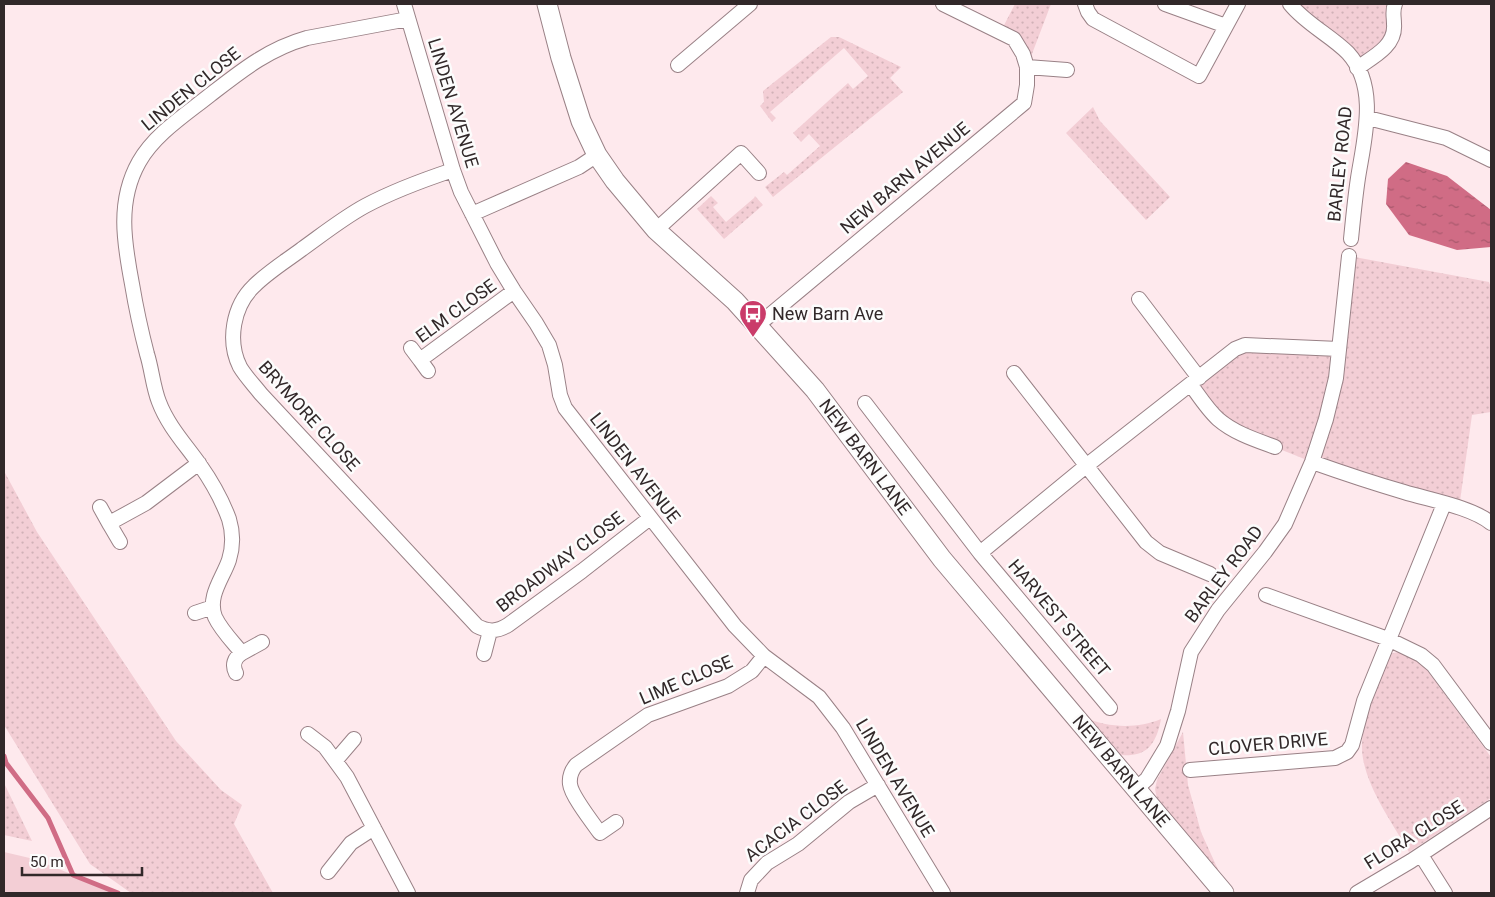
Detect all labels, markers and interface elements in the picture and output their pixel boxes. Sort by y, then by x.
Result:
street label: LINDEN AVENUE [424,36,483,170]
street label: LINDEN CLOSE [137,42,244,135]
street label: BARLEY ROAD [1323,105,1356,223]
street label: NEW BARN AVENUE [836,117,974,238]
street label: ELM CLOSE [411,274,500,347]
bus stop icon: New Barn Ave [738,299,768,338]
place label: New Barn Ave [772,303,883,324]
street label: BRYMORE CLOSE [254,356,364,475]
street label: NEW BARN LANE [815,395,916,519]
street label: LINDEN AVENUE [586,408,685,527]
street label: BROADWAY CLOSE [492,507,628,616]
street label: BARLEY ROAD [1180,521,1267,626]
street label: HARVEST STREET [1004,555,1115,681]
street label: LIME CLOSE [636,651,736,709]
street label: NEW BARN LANE [1068,710,1174,831]
street label: LINDEN AVENUE [852,715,939,841]
street label: CLOVER DRIVE [1207,728,1329,759]
street label: ACACIA CLOSE [741,775,851,866]
street label: FLORA CLOSE [1360,796,1467,873]
scale bar [22,844,142,876]
text: 50 m [30,853,64,871]

